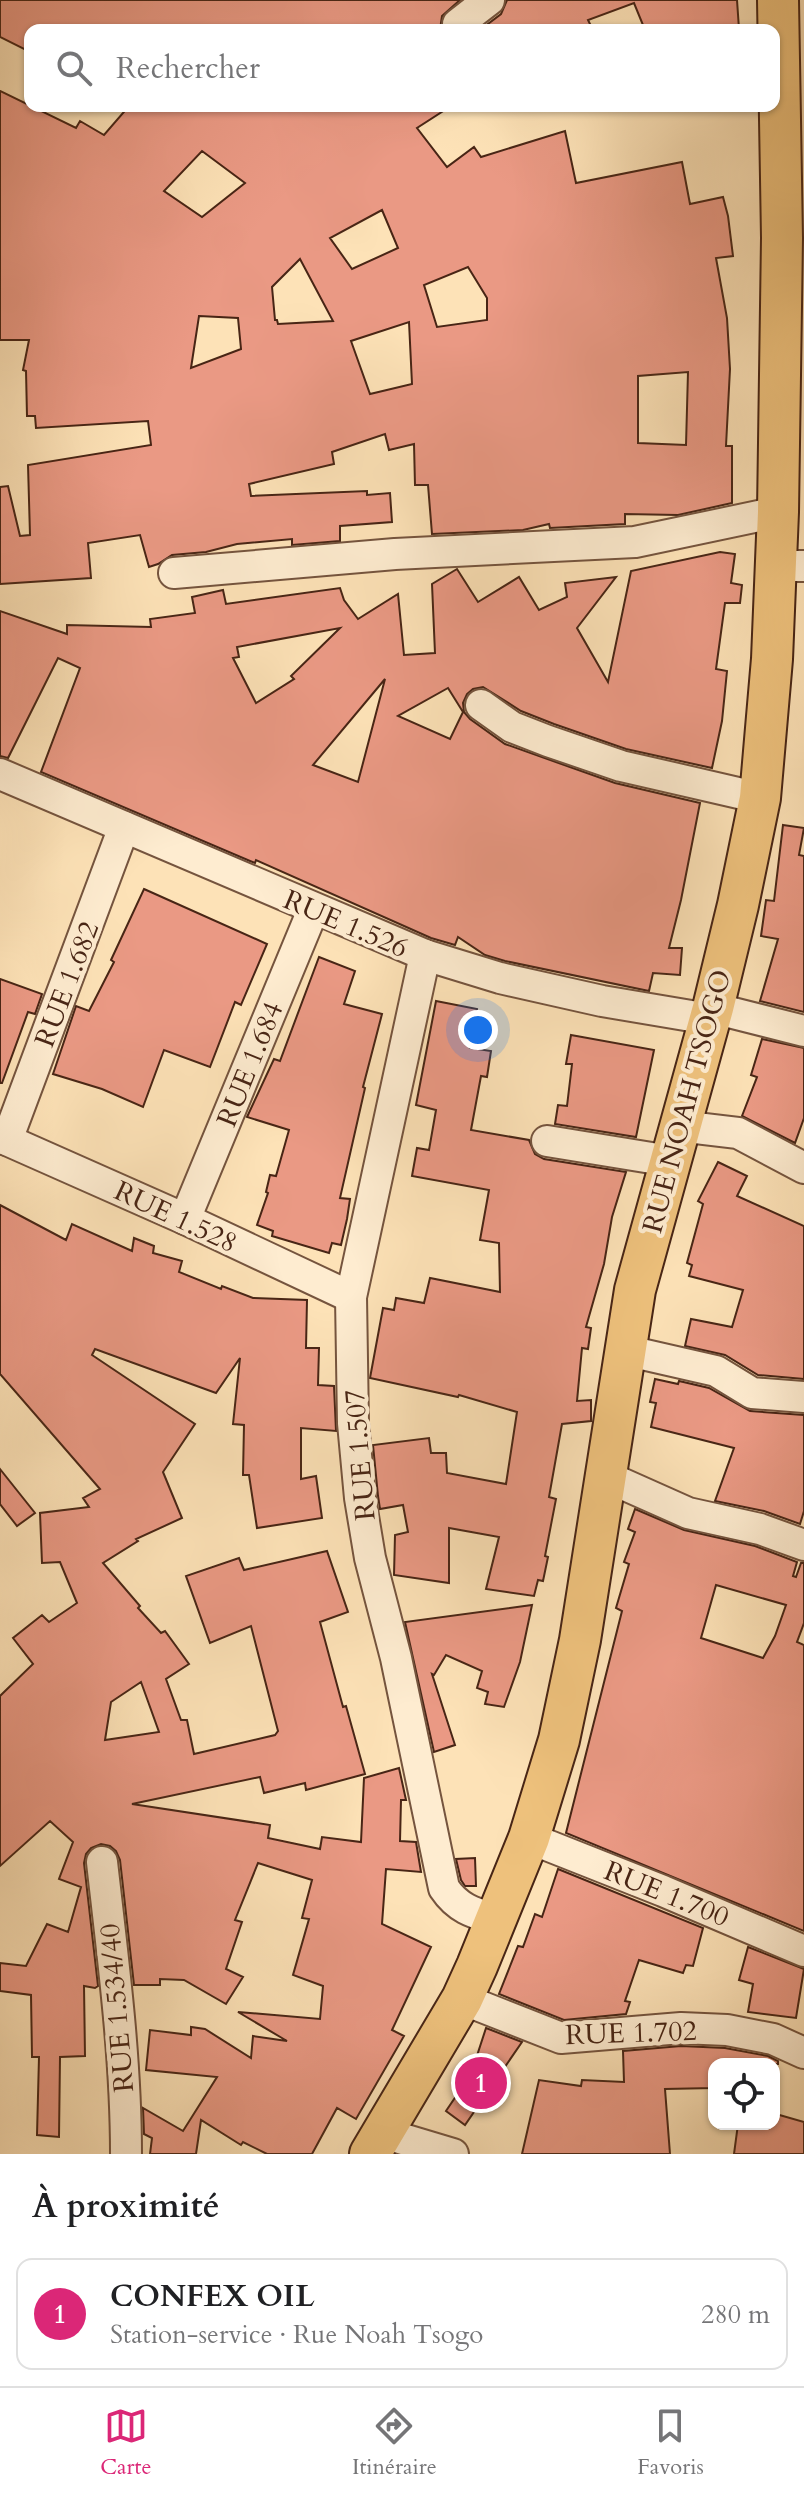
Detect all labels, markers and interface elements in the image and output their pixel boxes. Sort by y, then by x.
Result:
search box [24,24,780,112]
icon: search [52,46,96,90]
text: Rechercher [116,48,260,89]
street label: RUE 1.526 [278,881,414,967]
street label: RUE 1.682 [26,916,108,1053]
street label: RUE NOAH TSOGO [634,965,740,1237]
street label: RUE 1.684 [208,996,292,1132]
your location [458,1010,498,1050]
street label: RUE 1.528 [108,1172,243,1262]
street label: RUE 1.507 [335,1388,385,1522]
street label: RUE 1.700 [599,1852,735,1936]
street label: RUE 1.534/40 [91,1922,143,2094]
street label: RUE 1.702 [565,2012,697,2054]
pin: 1 [455,2053,507,2113]
map controls [708,2058,780,2130]
button: locate [708,2058,780,2130]
text: À proximité [32,2183,219,2229]
text: CONFEX OIL [110,2276,315,2317]
text: 1 [53,2297,67,2332]
text: 280 m [701,2297,770,2332]
text: Station-service · Rue Noah Tsogo [110,2317,483,2352]
tab: Carte [100,2404,151,2482]
tab: Itinéraire [352,2404,437,2482]
tab: Favoris [637,2404,704,2482]

